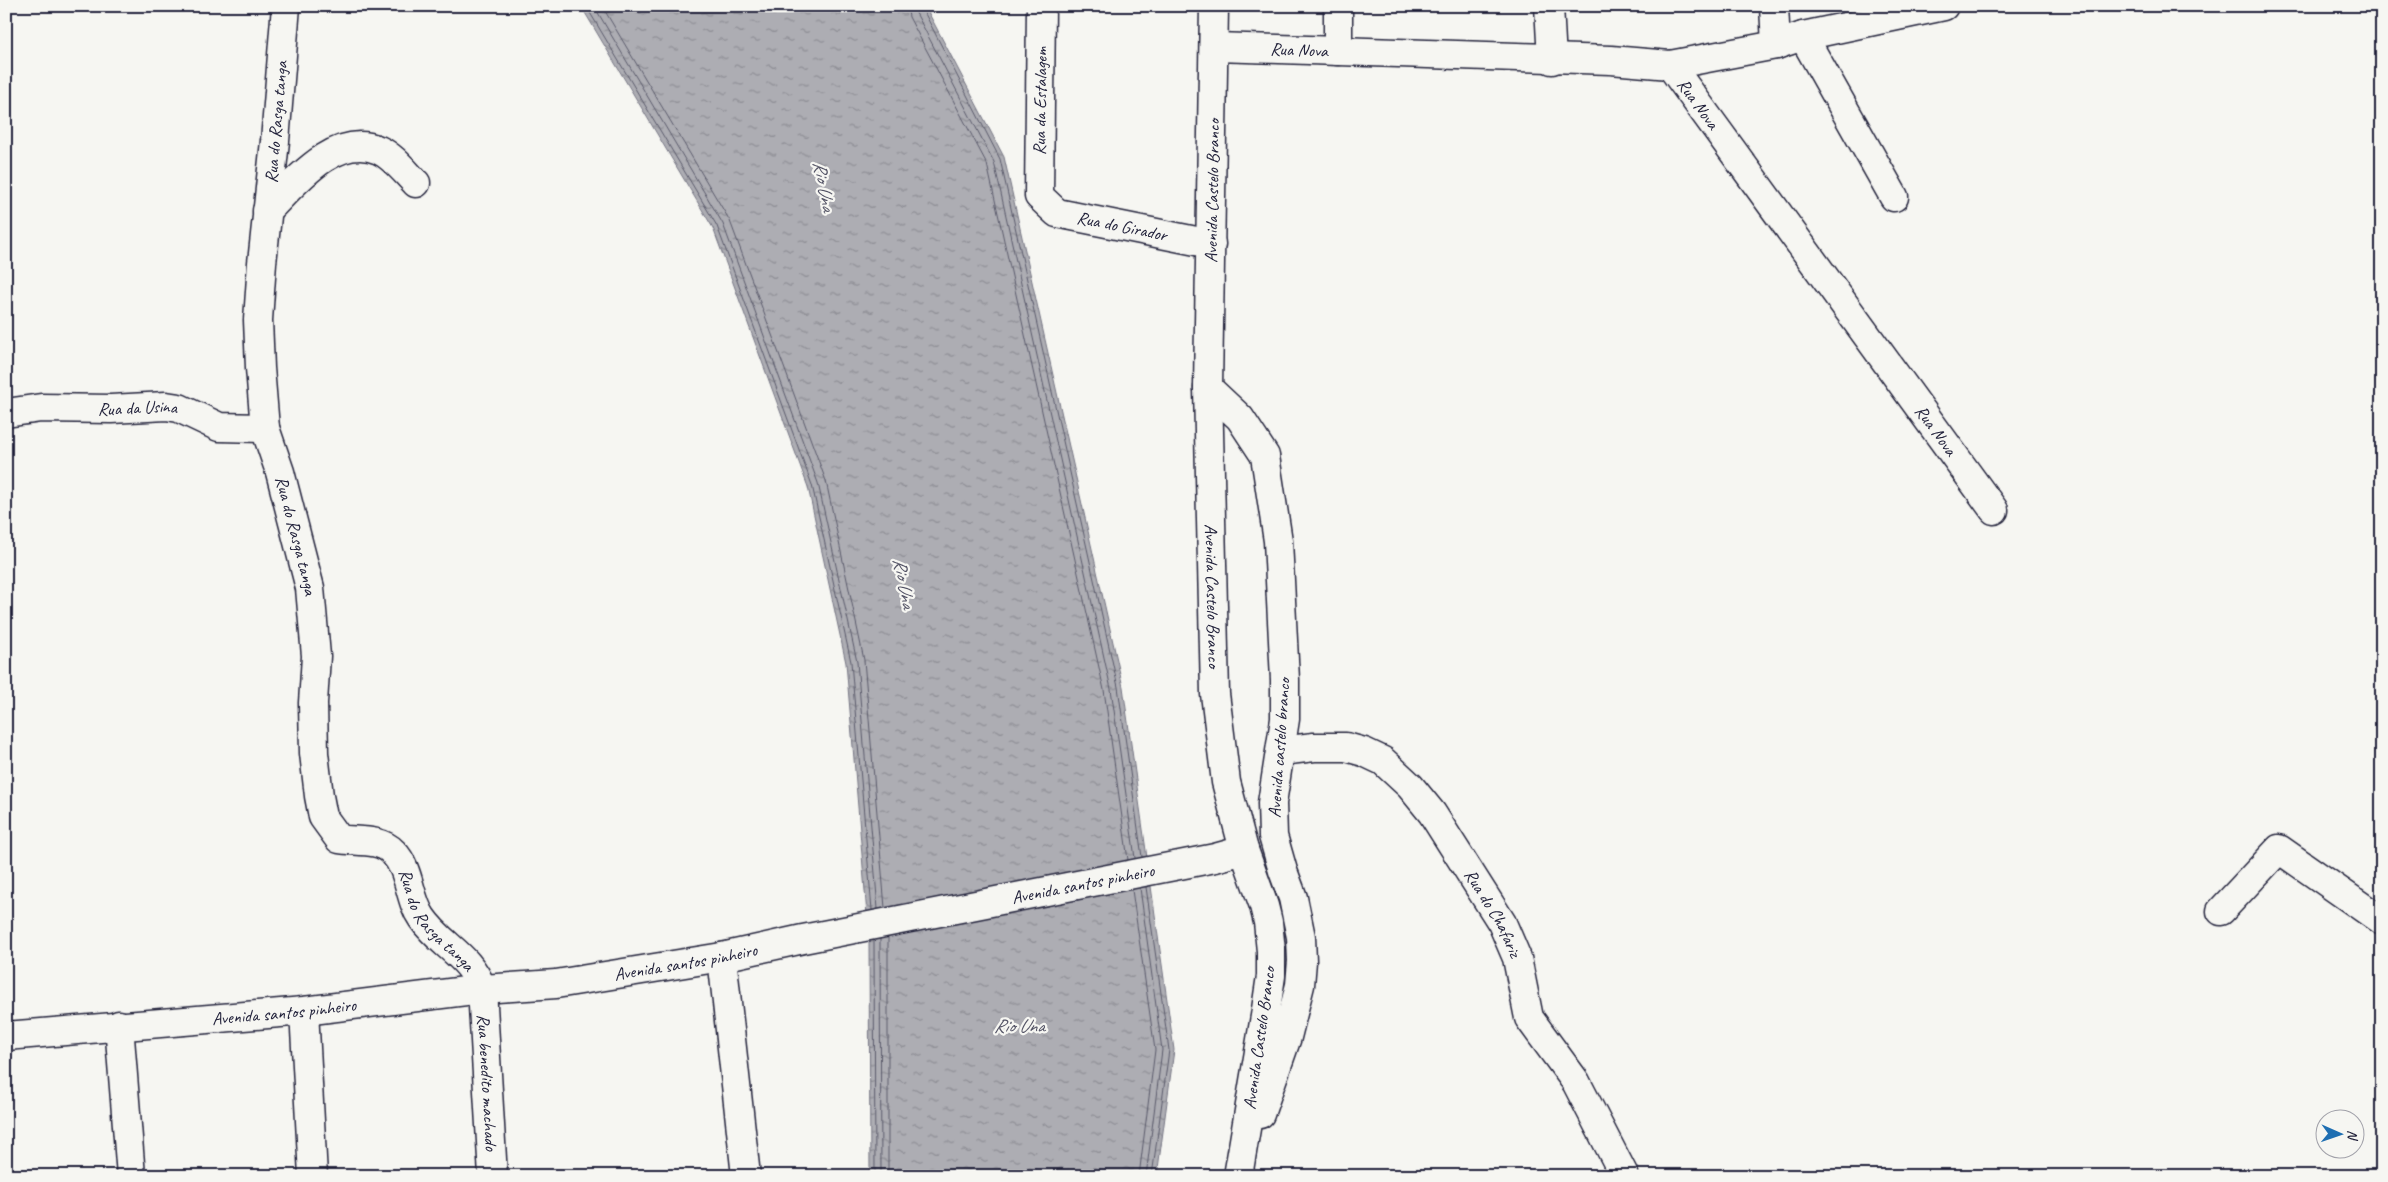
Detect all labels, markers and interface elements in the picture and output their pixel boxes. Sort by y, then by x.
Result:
street label: Rua Nova [1270,38,1329,62]
street label: Rua da Estalagem [1028,46,1052,155]
street label: Rua do Rasga tanga [260,59,292,184]
street label: Rua Nova [1672,74,1725,134]
street label: Avenida Castelo Branco [1200,117,1224,263]
water label: Rio Una [807,159,841,215]
street label: Rua do Girador [1075,206,1171,246]
street label: Rua da Usina [98,395,181,420]
street label: Rua Nova [1910,401,1963,461]
street label: Rua do Rasga tanga [271,474,322,597]
street label: Avenida Castelo Branco [1200,524,1225,670]
water label: Rio Una [887,556,921,612]
street label: Avenida castelo branco [1263,676,1295,819]
street label: Avenida santos pinheiro [1010,859,1158,909]
street label: Rua do Chafariz [1460,865,1527,962]
street label: Rua do Rasga tanga [394,866,480,976]
street label: Avenida santos pinheiro [613,938,761,985]
street label: Avenida Castelo Branco [1238,964,1280,1111]
street label: Avenida santos pinheiro [211,993,359,1030]
street label: Rua benedito machado [472,1013,503,1153]
water label: Rio Una [994,1014,1046,1038]
north arrow [2316,1110,2366,1160]
text: N [2344,1130,2361,1141]

